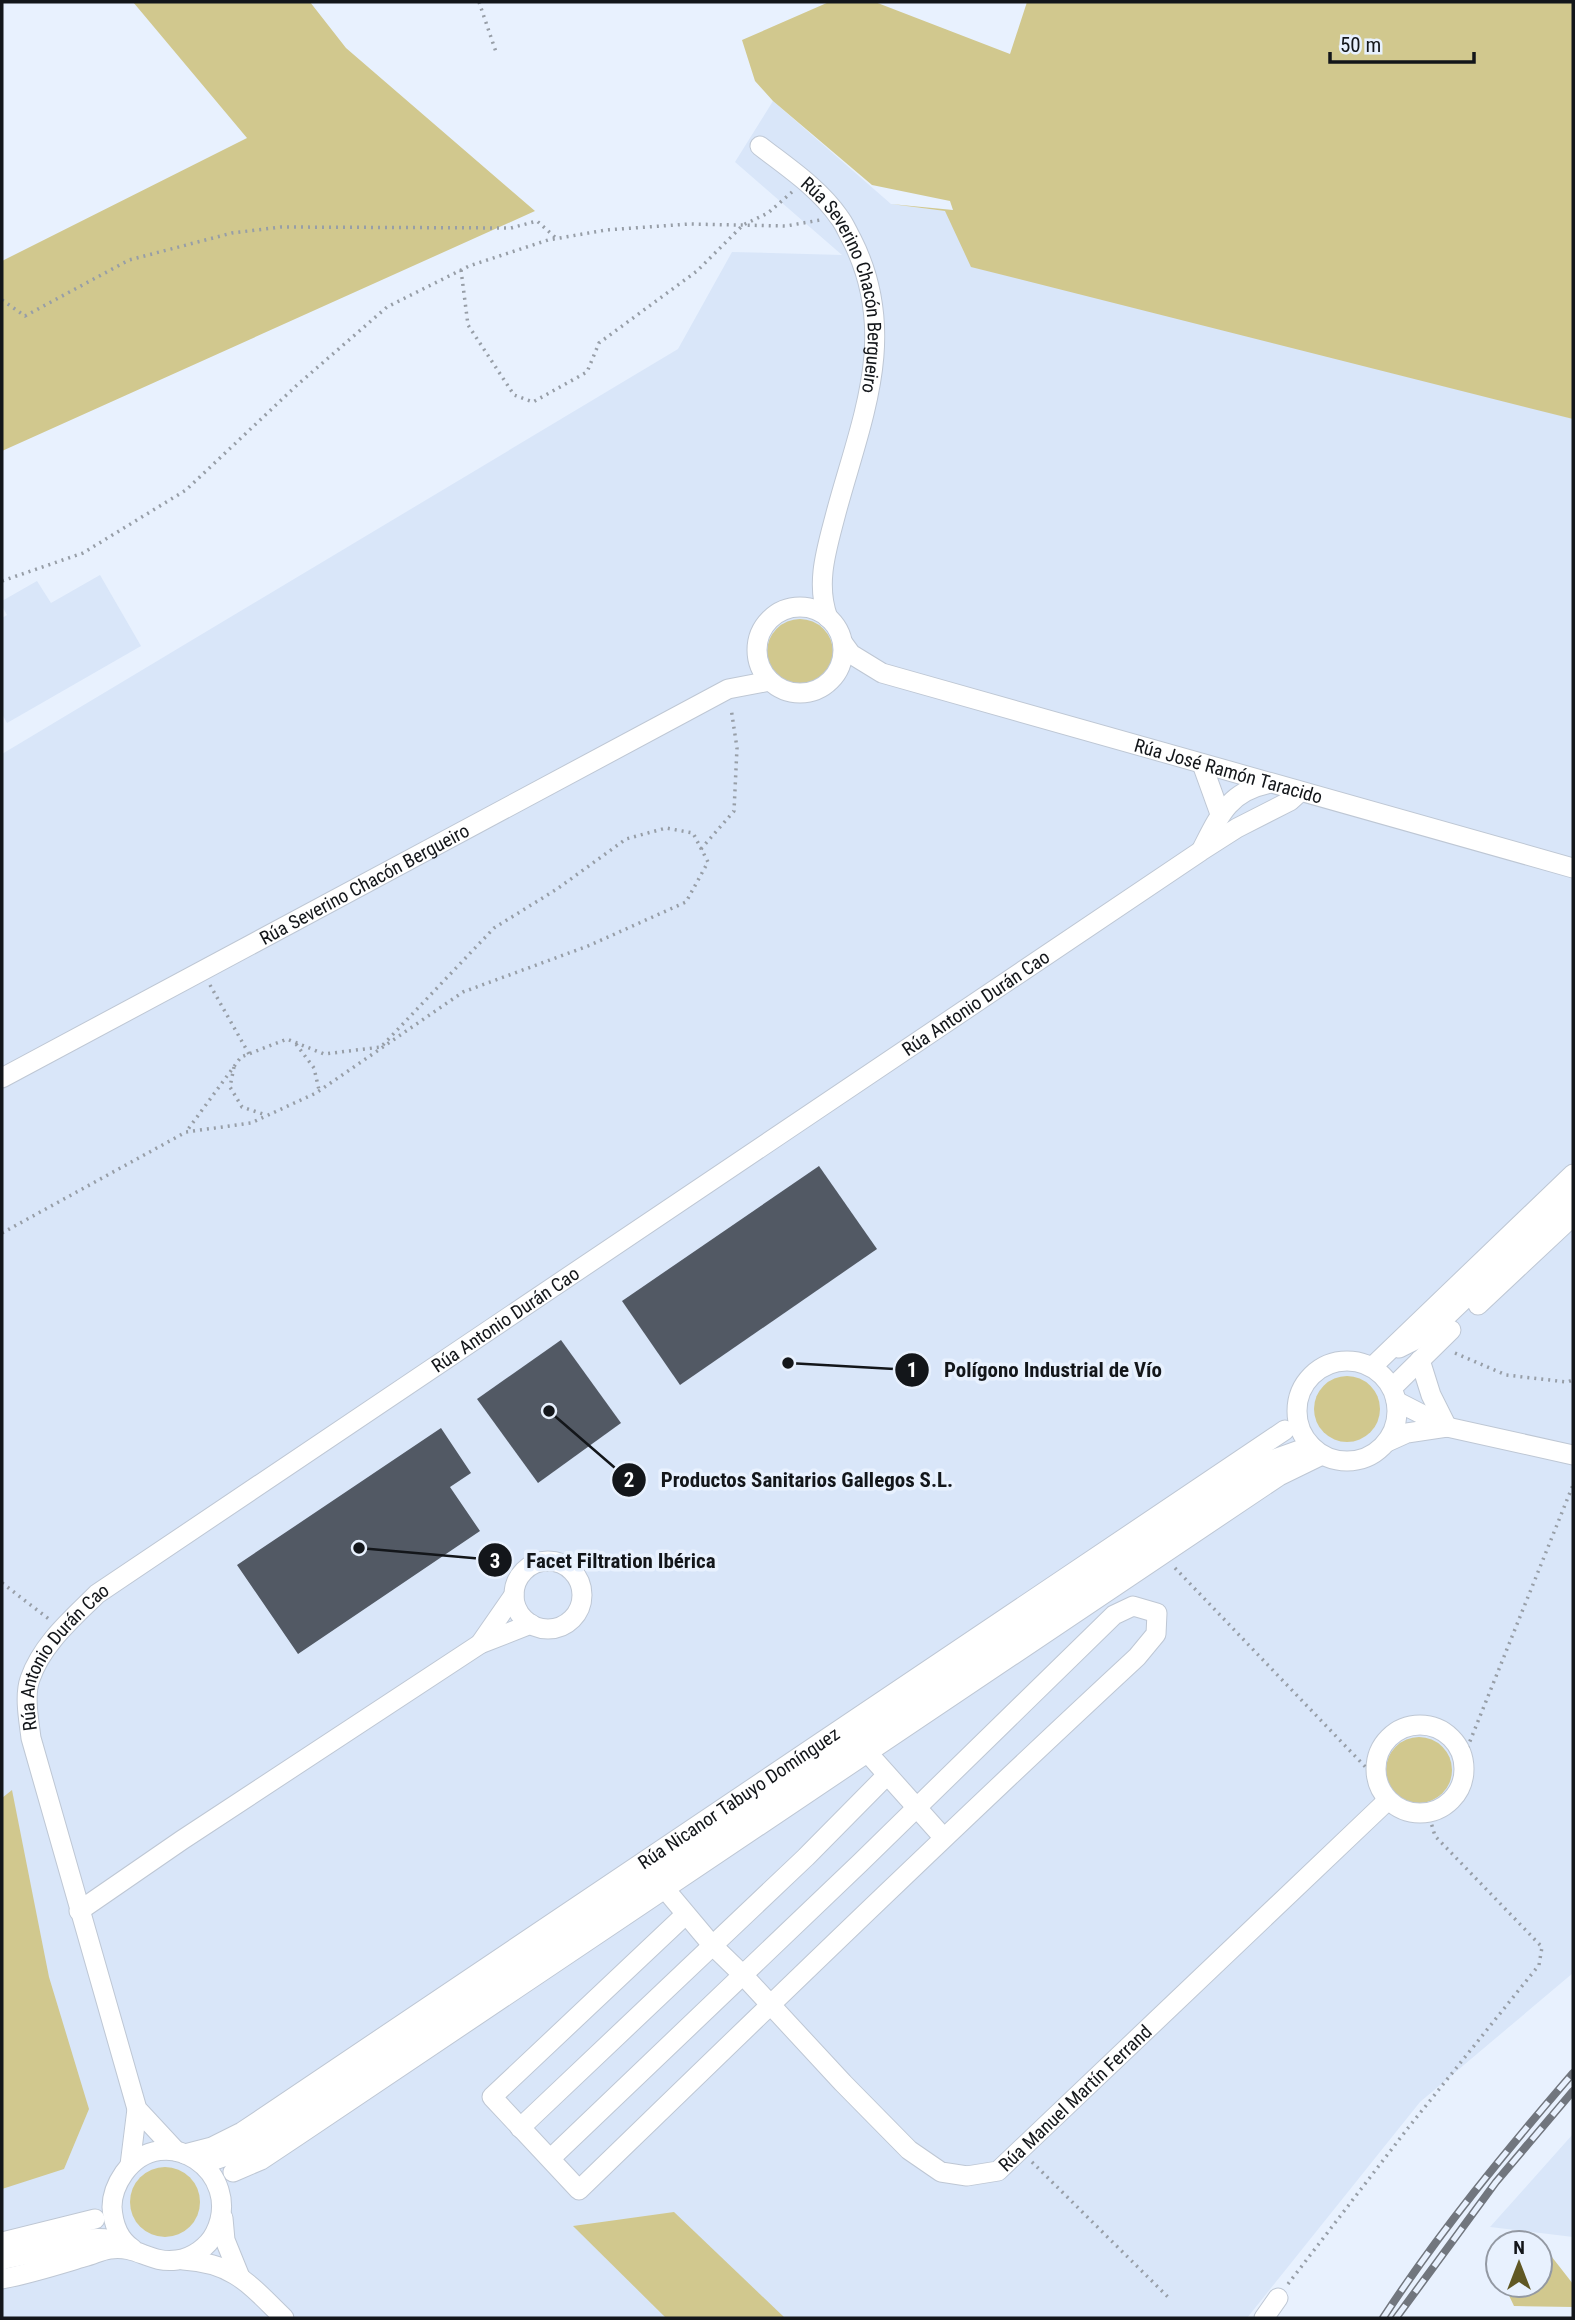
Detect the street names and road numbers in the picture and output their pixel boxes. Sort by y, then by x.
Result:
street label: Rúa Severino Chacón Bergueiro [796,172,886,395]
street label: Rúa José Ramón Taracido [1132,734,1325,809]
street label: Rúa Severino Chacón Bergueiro [256,819,473,950]
street label: Rúa Antonio Durán Cao [898,945,1054,1061]
street label: Rúa Antonio Durán Cao [427,1262,584,1378]
street label: Rúa Antonio Durán Cao [16,1578,113,1732]
street label: Rúa Nicanor Tabuyo Domínguez [634,1722,844,1874]
street label: Rúa Manuel Martín Ferrand [994,2020,1156,2176]

